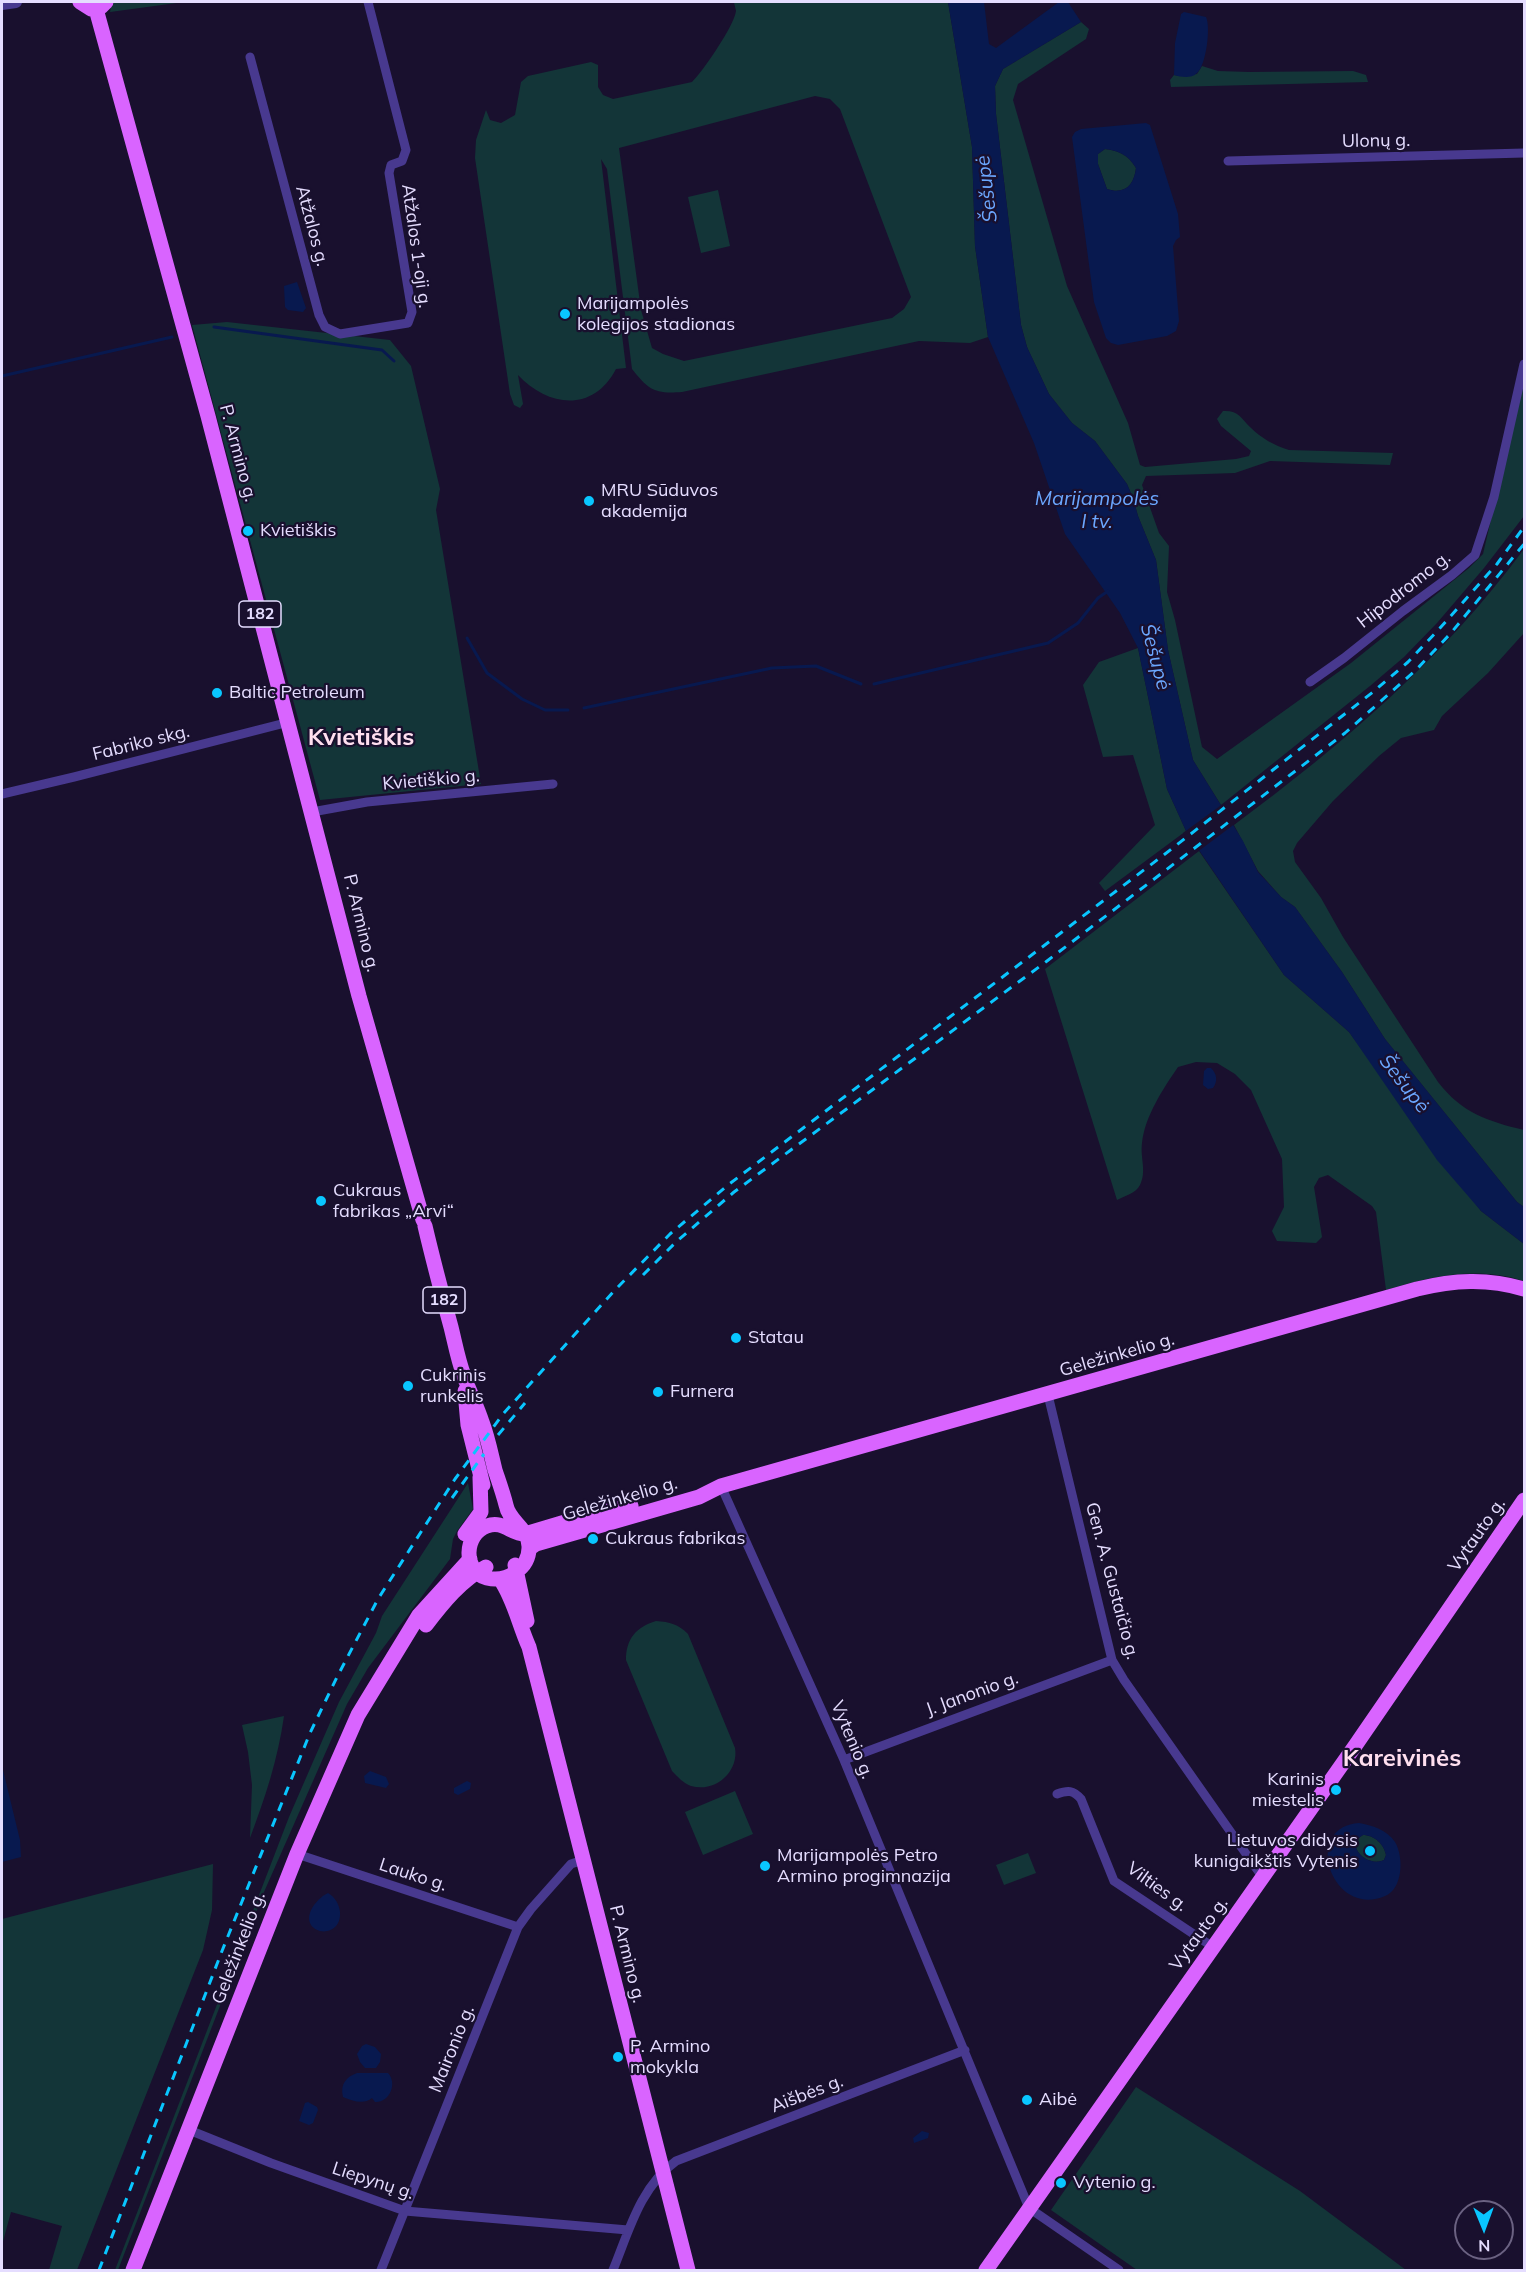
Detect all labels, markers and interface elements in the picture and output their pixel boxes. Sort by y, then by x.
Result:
street label: Ulonų g. [1342,130,1410,152]
water label: Šešupė [971,154,1003,224]
street label: Atžalos g. [291,183,333,269]
street label: Atžalos 1-oji g. [397,183,435,309]
place label: Marijampolės kolegijos stadionas [577,293,735,336]
marker: Marijampolės kolegijos stadionas [558,307,572,321]
street label: P. Armino g. [215,402,261,504]
place label: MRU Sūduvos akademija [601,480,718,522]
water label: Marijampolės I tv. [1035,487,1159,534]
marker: MRU Sūduvos akademija [582,494,596,508]
place label: Kvietiškis [260,520,337,542]
marker: Kvietiškis [241,524,255,538]
street label: Hipodromo g. [1353,547,1455,633]
road number: 182 [239,601,281,627]
water label: Šešupė [1135,621,1175,693]
place label: Baltic Petroleum [229,682,365,704]
marker: Baltic Petroleum [210,686,224,700]
street label: Fabriko skg. [90,721,192,765]
district label: Kvietiškis [308,724,414,752]
street label: Kvietiškio g. [381,765,481,795]
street label: P. Armino g. [338,872,384,974]
water label: Šešupė [1374,1050,1434,1118]
place label: Cukraus fabrikas „Arvi“ [333,1180,454,1222]
marker: Cukraus fabrikas „Arvi“ [314,1194,328,1208]
road number: 182 [423,1287,465,1313]
place label: Statau [748,1327,804,1349]
street label: Geležinkelio g. [1057,1328,1177,1382]
marker: Statau [729,1331,743,1345]
place label: Cukrinis runkelis [420,1365,486,1408]
marker: Cukrinis runkelis [401,1379,415,1393]
place label: Furnera [670,1381,734,1403]
marker: Furnera [651,1385,665,1399]
street label: Geležinkelio g. [560,1472,680,1526]
street label: Vytauto g. [1444,1494,1510,1576]
street label: Gen. A. Gustaičio g. [1081,1500,1143,1662]
place label: Cukraus fabrikas [605,1528,745,1550]
marker: Cukraus fabrikas [586,1532,600,1546]
street label: J. Janonio g. [923,1667,1021,1721]
street label: Vytenio g. [826,1698,878,1782]
district label: Kareivinės [1343,1745,1461,1773]
place label: Karinis miestelis [1252,1769,1324,1812]
marker: Karinis miestelis [1329,1783,1343,1797]
place label: Lietuvos didysis kunigaikštis Vytenis [1194,1830,1358,1872]
marker: Lietuvos didysis kunigaikštis Vytenis [1363,1844,1377,1858]
place label: Marijampolės Petro Armino progimnazija [777,1845,951,1888]
street label: Lauko g. [376,1854,450,1896]
street label: Vilties g. [1122,1858,1192,1916]
marker: Marijampolės Petro Armino progimnazija [758,1859,772,1873]
street label: Geležinkelio g. [208,1889,270,2007]
street label: Vytauto g. [1165,1893,1233,1975]
street label: P. Armino g. [604,1903,650,2005]
street label: Maironio g. [425,2002,479,2096]
place label: P. Armino mokykla [630,2036,710,2078]
marker: P. Armino mokykla [611,2050,625,2064]
street label: Aišbės g. [768,2070,846,2118]
place label: Aibė [1039,2089,1077,2111]
marker: Aibė [1020,2093,1034,2107]
street label: Liepynų g. [329,2158,417,2204]
place label: Vytenio g. [1073,2172,1156,2194]
marker: Vytenio g. [1054,2176,1068,2190]
north arrow [1454,2200,1514,2260]
text: N [1478,2236,1490,2256]

